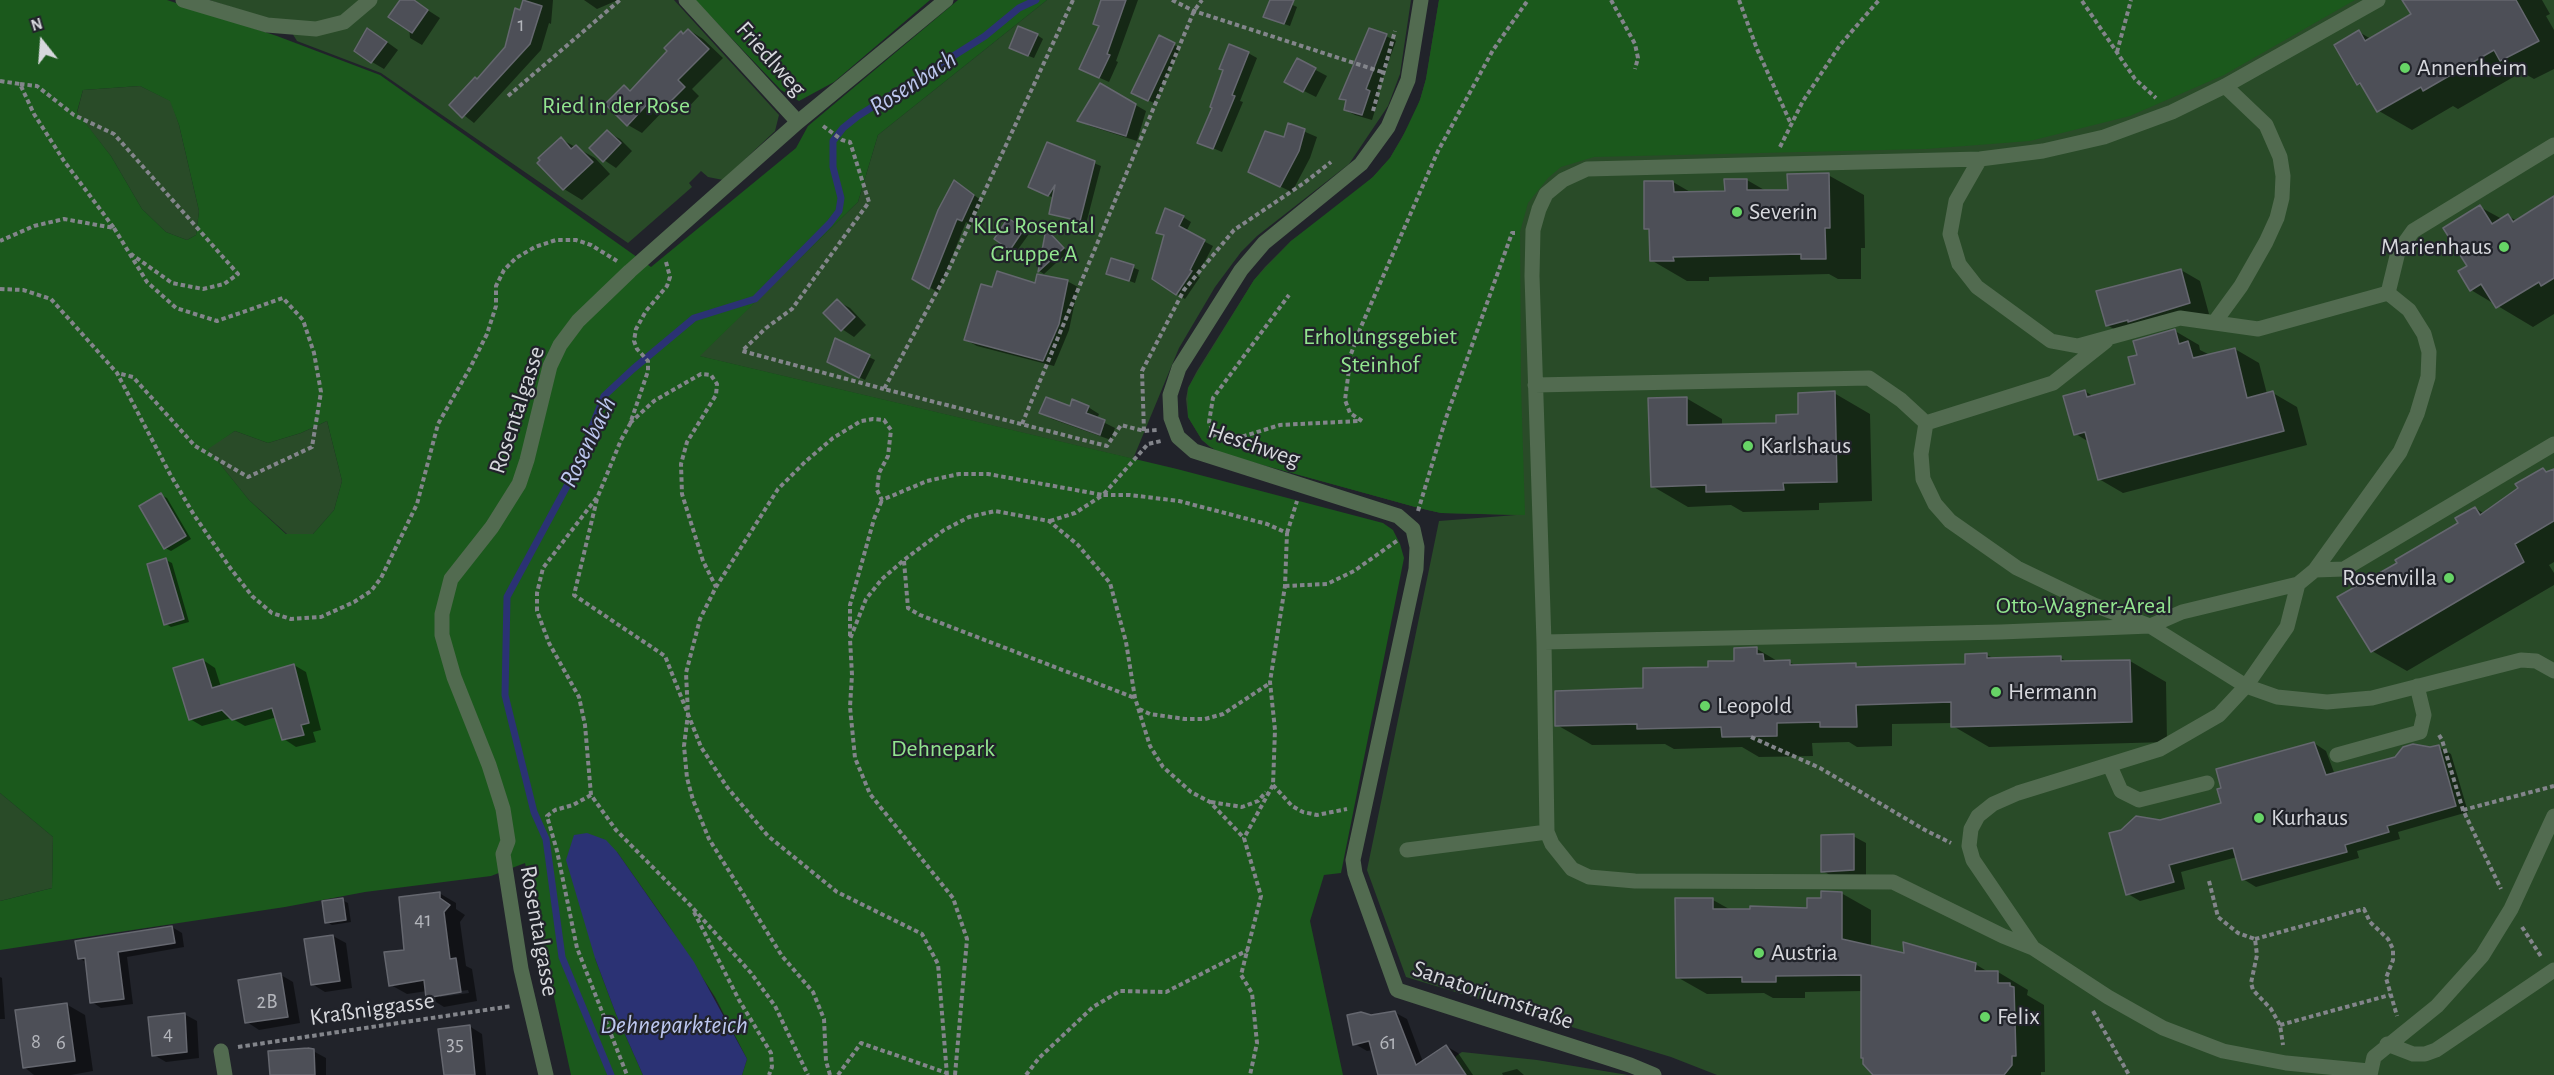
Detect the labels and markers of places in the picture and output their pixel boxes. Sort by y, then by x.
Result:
place label: Annenheim [2417,54,2527,82]
marker: Annenheim [2398,61,2412,75]
place label: Severin [1749,198,1818,226]
marker: Severin [1730,205,1744,219]
place label: Marienhaus [2381,233,2492,261]
marker: Marienhaus [2497,240,2511,254]
place label: Karlshaus [1760,432,1851,460]
marker: Karlshaus [1741,439,1755,453]
place label: Rosenvilla [2342,564,2437,592]
marker: Rosenvilla [2442,571,2456,585]
place label: Hermann [2008,678,2097,706]
marker: Hermann [1989,685,2003,699]
place label: Leopold [1717,692,1792,720]
marker: Leopold [1698,699,1712,713]
place label: Kurhaus [2271,804,2348,832]
marker: Kurhaus [2252,811,2266,825]
place label: Austria [1771,939,1838,967]
marker: Austria [1752,946,1766,960]
place label: Felix [1997,1003,2040,1031]
marker: Felix [1978,1010,1992,1024]

